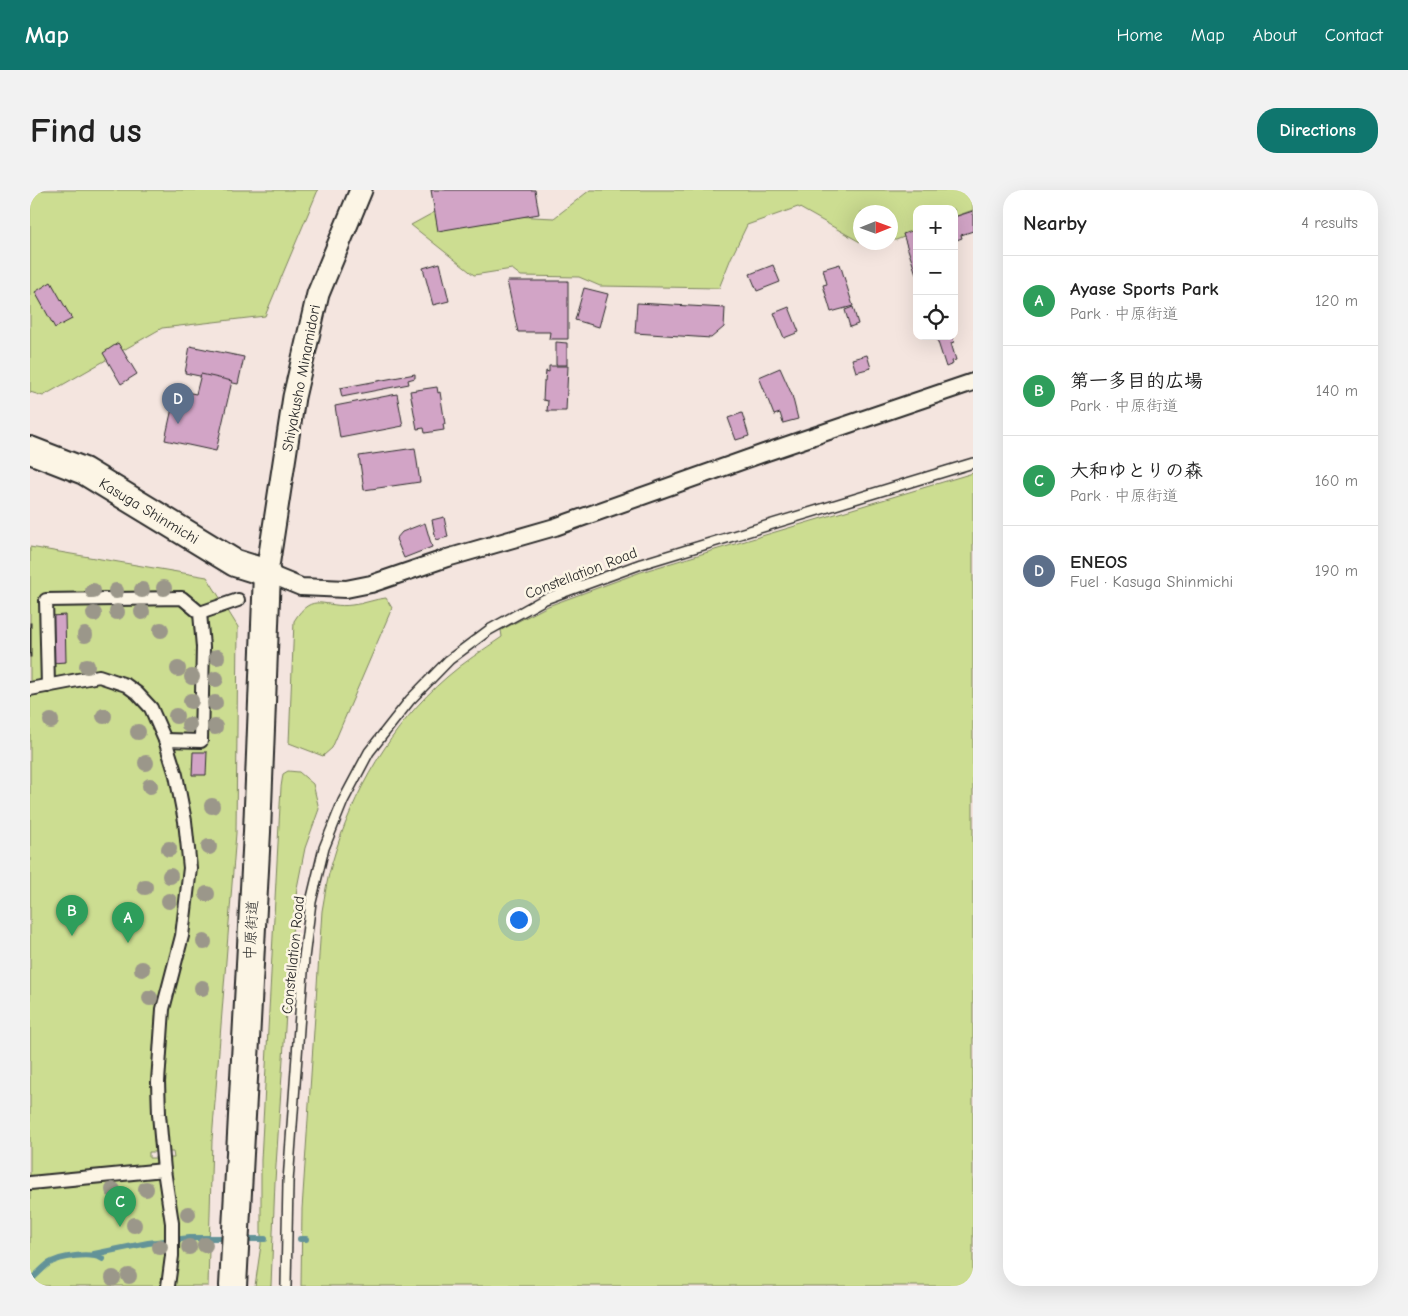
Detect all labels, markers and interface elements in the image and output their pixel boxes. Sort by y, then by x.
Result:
text: Map [25,21,69,49]
text: Home [1116,25,1163,46]
text: Map [1191,25,1225,46]
text: About [1253,25,1297,46]
text: Contact [1325,25,1383,46]
button: Directions [1257,108,1378,153]
text: Find us [30,110,142,151]
north arrow [853,205,898,250]
map controls [913,205,958,340]
button: + [913,205,958,250]
text: Nearby [1023,211,1087,235]
text: 4 results [1301,214,1358,232]
button: − [913,250,958,295]
text: Ayase Sports Park [1070,278,1219,300]
text: A [1035,292,1043,310]
text: 120 m [1315,292,1358,310]
button: locate [913,295,958,340]
street label: Shiyakusho Minamidori [278,303,324,453]
text: Park · 中原街道 [1070,305,1178,323]
text: 第一多目的広場 [1070,370,1203,392]
text: B [1034,382,1044,400]
text: 140 m [1316,382,1358,400]
pin: D [162,383,194,424]
text: Park · 中原街道 [1070,397,1178,415]
text: 大和ゆとりの森 [1070,460,1203,482]
text: C [1034,472,1044,490]
text: 160 m [1315,472,1358,490]
street label: Kasuga Shinmichi [96,474,202,548]
text: Park · 中原街道 [1070,487,1178,505]
street label: Constellation Road [522,543,640,603]
text: ENEOS [1070,551,1127,573]
text: D [1034,562,1044,580]
text: 190 m [1315,562,1358,580]
text: Fuel · Kasuga Shinmichi [1070,573,1233,591]
pin: B [56,895,88,936]
street label: Constellation Road [278,895,308,1015]
street label: 中原街道 [240,900,262,960]
pin: A [112,902,144,943]
your location [506,907,532,933]
pin: C [104,1186,136,1227]

